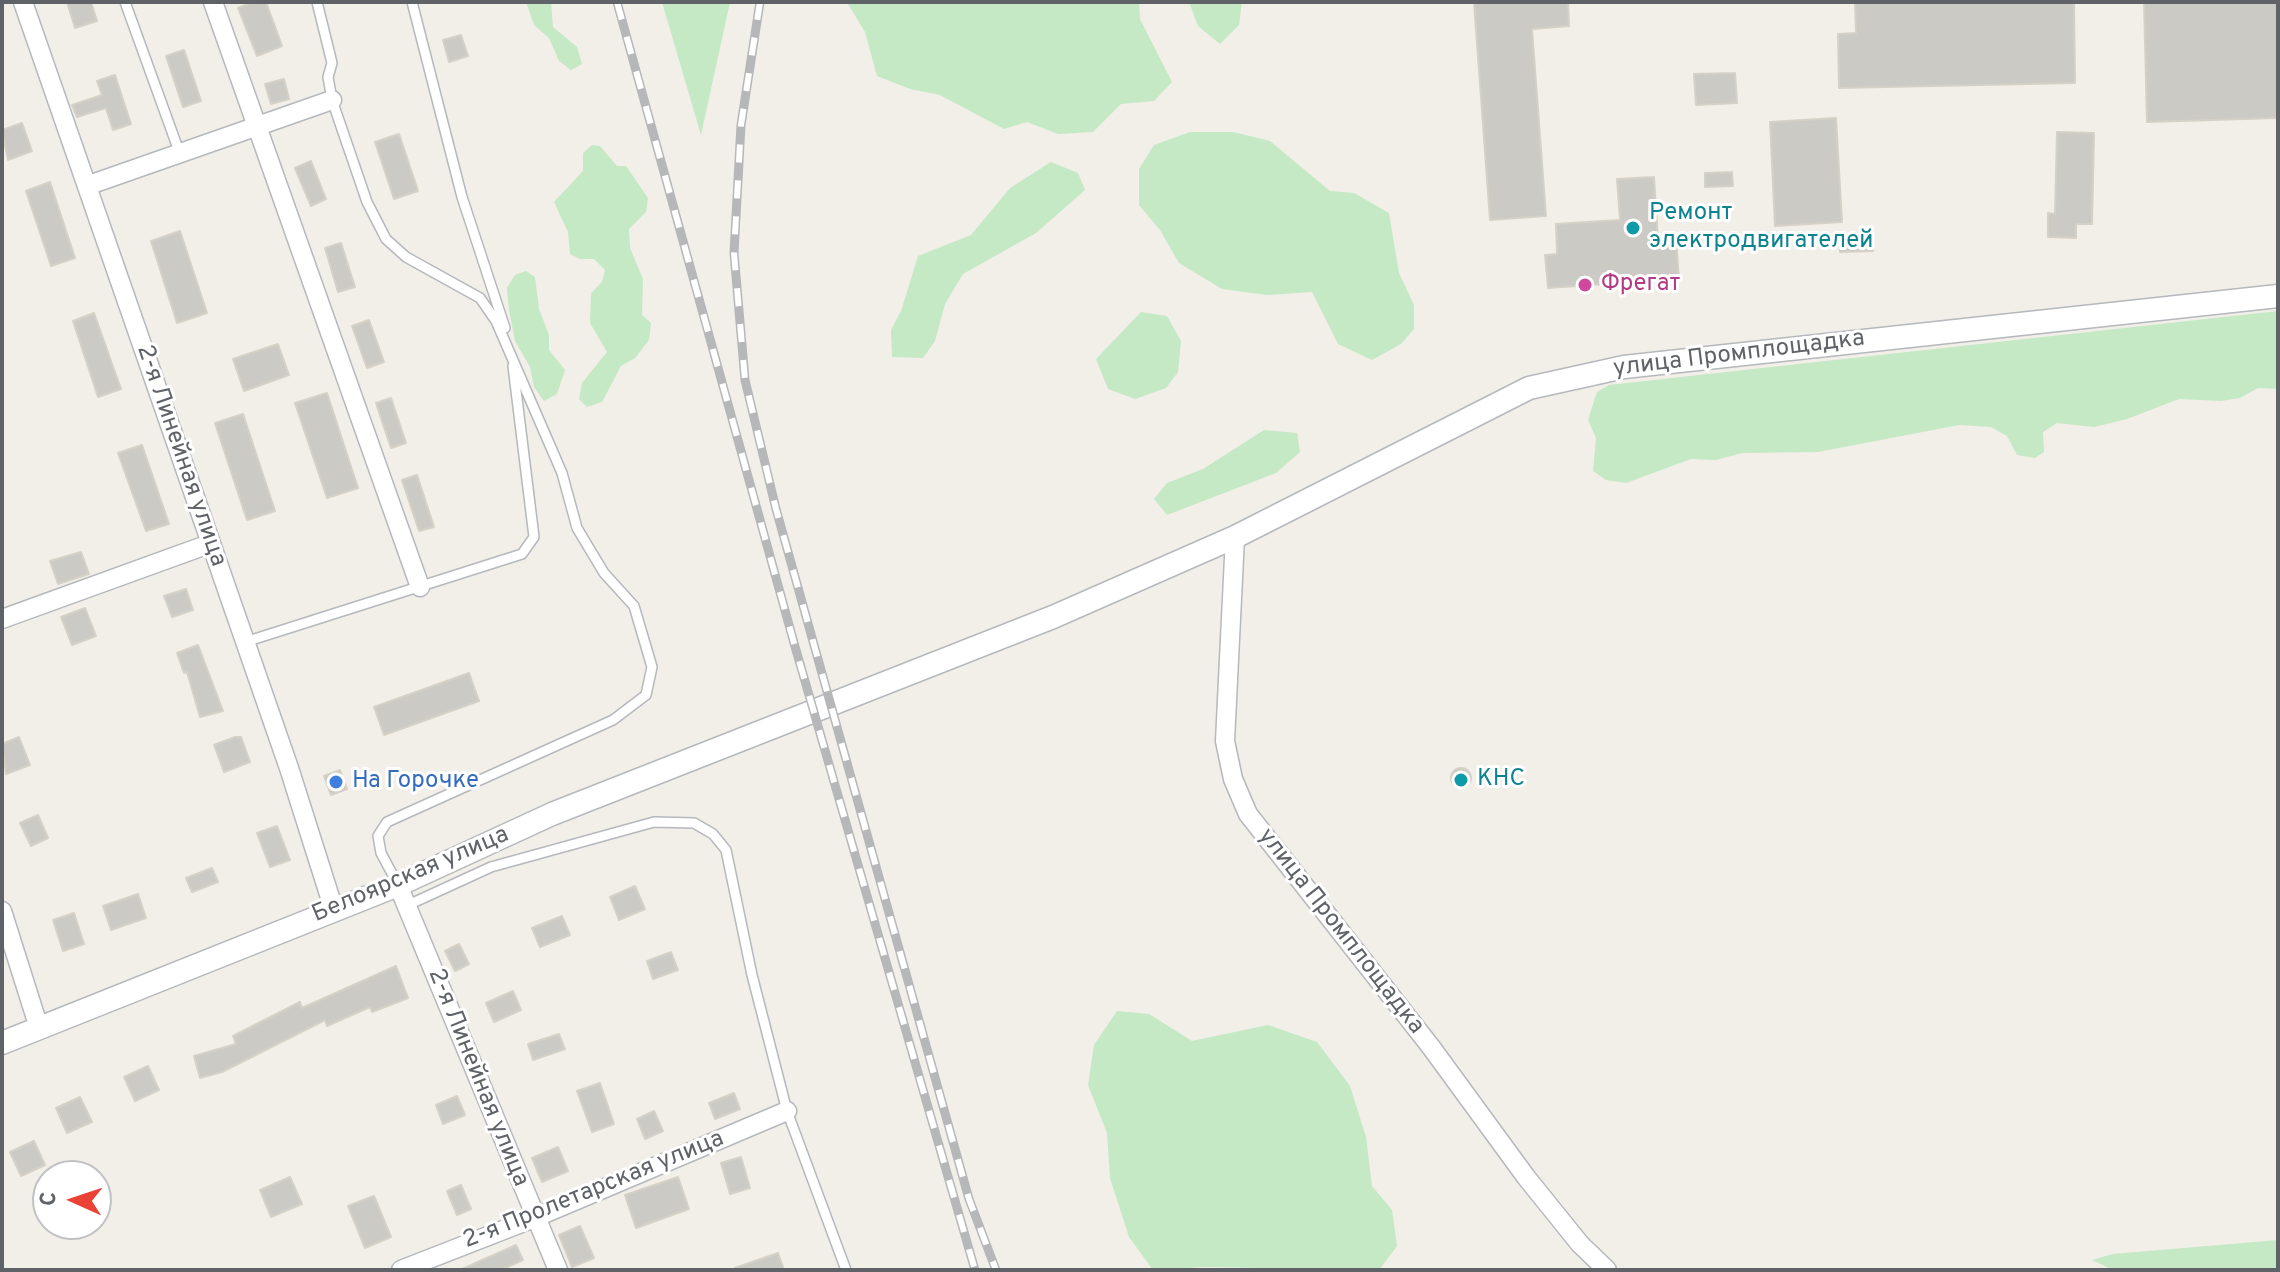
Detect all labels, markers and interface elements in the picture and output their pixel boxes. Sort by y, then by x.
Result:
place label: Ремонт электродвигателей [1649,200,1873,256]
marker: Ремонт электродвигателей [1624,219,1642,237]
place label: Фрегат [1601,271,1680,299]
marker: Фрегат [1576,276,1594,294]
street label: улица Промплощадка [1612,325,1866,385]
street label: 2-я Линейная улица [129,341,231,571]
place label: КНС [1477,766,1525,794]
place label: На Горочке [352,768,479,796]
marker: КНС [1452,771,1470,789]
marker: На Горочке [327,773,345,791]
street label: Белоярская улица [308,822,514,930]
street label: улица Промплощадка [1251,823,1429,1041]
street label: 2-я Линейная улица [420,965,534,1191]
street label: 2-я Пролетарская улица [459,1125,729,1257]
north arrow [32,1160,112,1240]
text: С [36,1191,63,1207]

